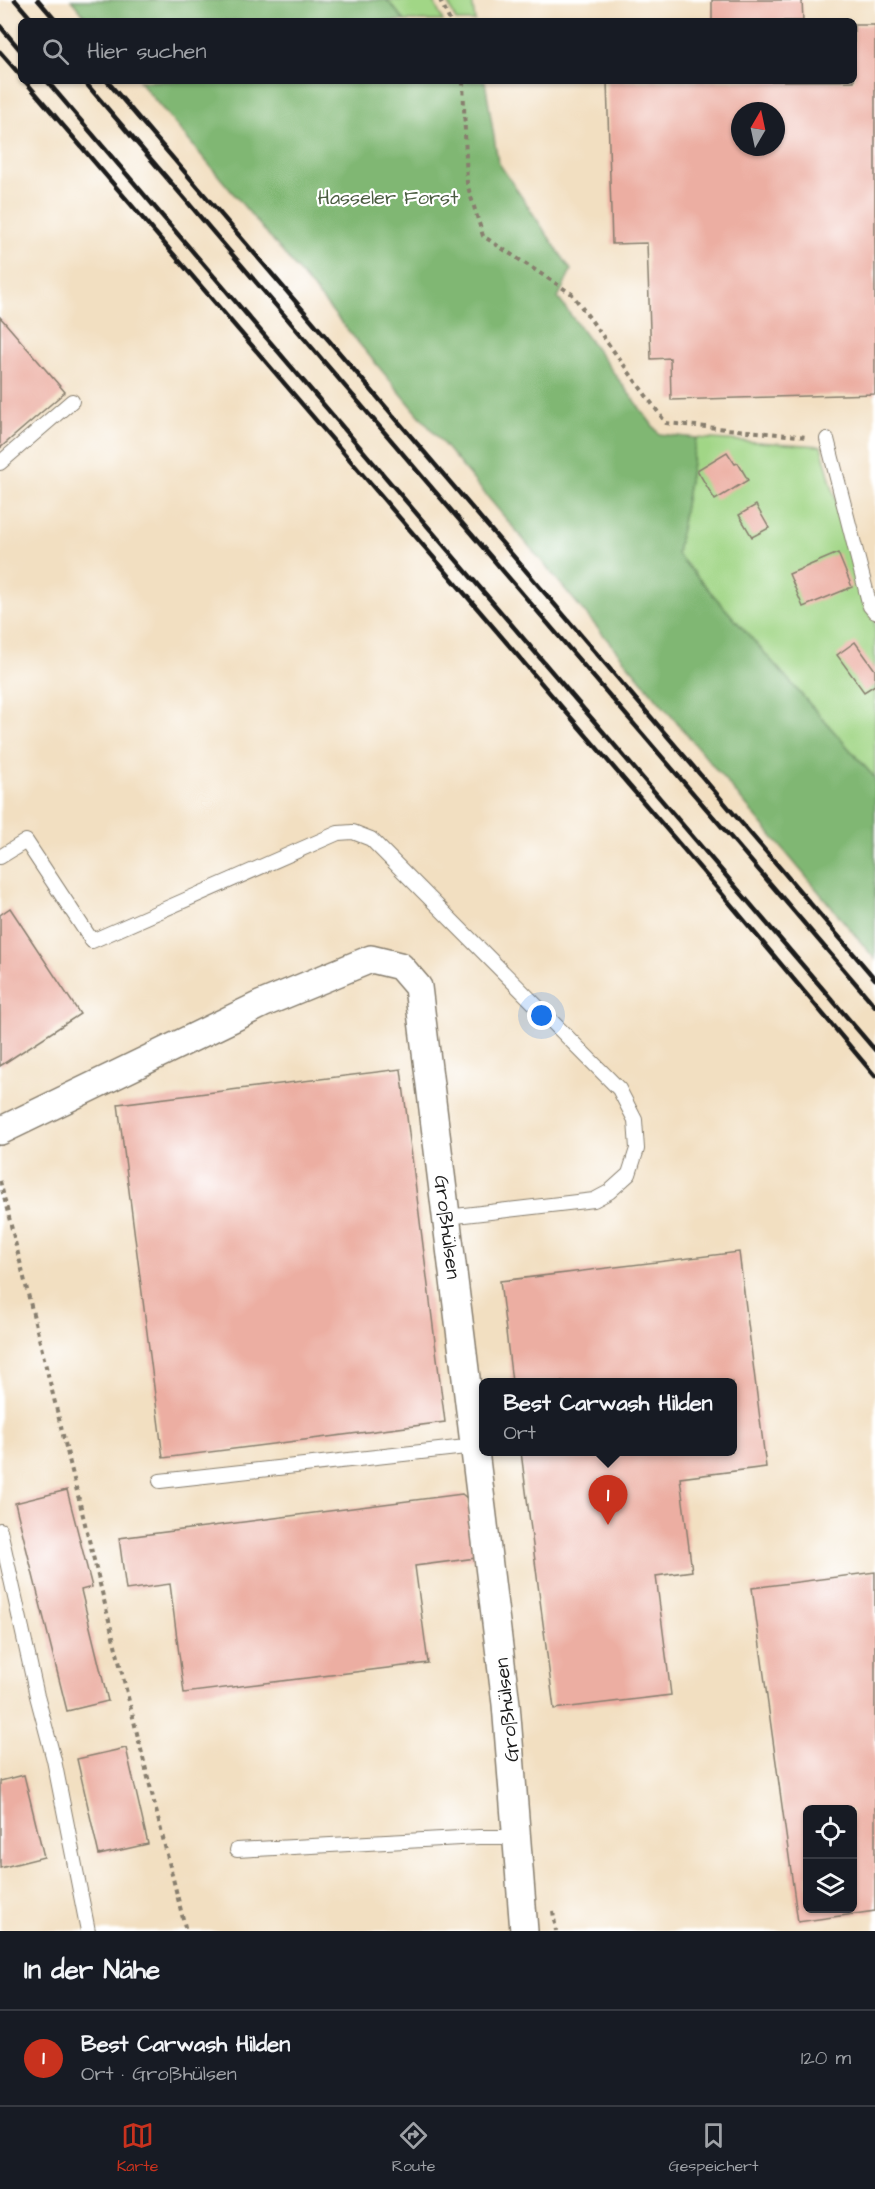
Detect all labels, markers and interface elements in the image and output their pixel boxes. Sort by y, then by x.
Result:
search box [18,18,857,84]
icon: search [39,35,72,68]
text: Hier suchen [87,36,206,67]
north arrow [731,102,785,156]
park label: Hasseler Forst [318,184,458,212]
your location [527,1001,556,1030]
street label: Großhülsen [427,1174,467,1281]
popup [479,1378,737,1456]
text: Best Carwash Hilden [503,1388,713,1419]
text: Ort [503,1419,536,1447]
pin: 1 [588,1476,628,1525]
street label: Großhülsen [488,1657,526,1763]
map controls [803,1805,857,1913]
button: locate [803,1805,857,1859]
button: layers [803,1859,857,1913]
text: In der Nähe [24,1952,160,1988]
text: Best Carwash Hilden [81,2029,290,2060]
text: 1 [42,2044,45,2072]
text: 120 m [801,2044,851,2072]
text: Ort · Großhülsen [81,2060,237,2088]
tab: Karte [117,2119,158,2177]
tab: Route [392,2119,435,2177]
tab: Gespeichert [669,2119,758,2177]

